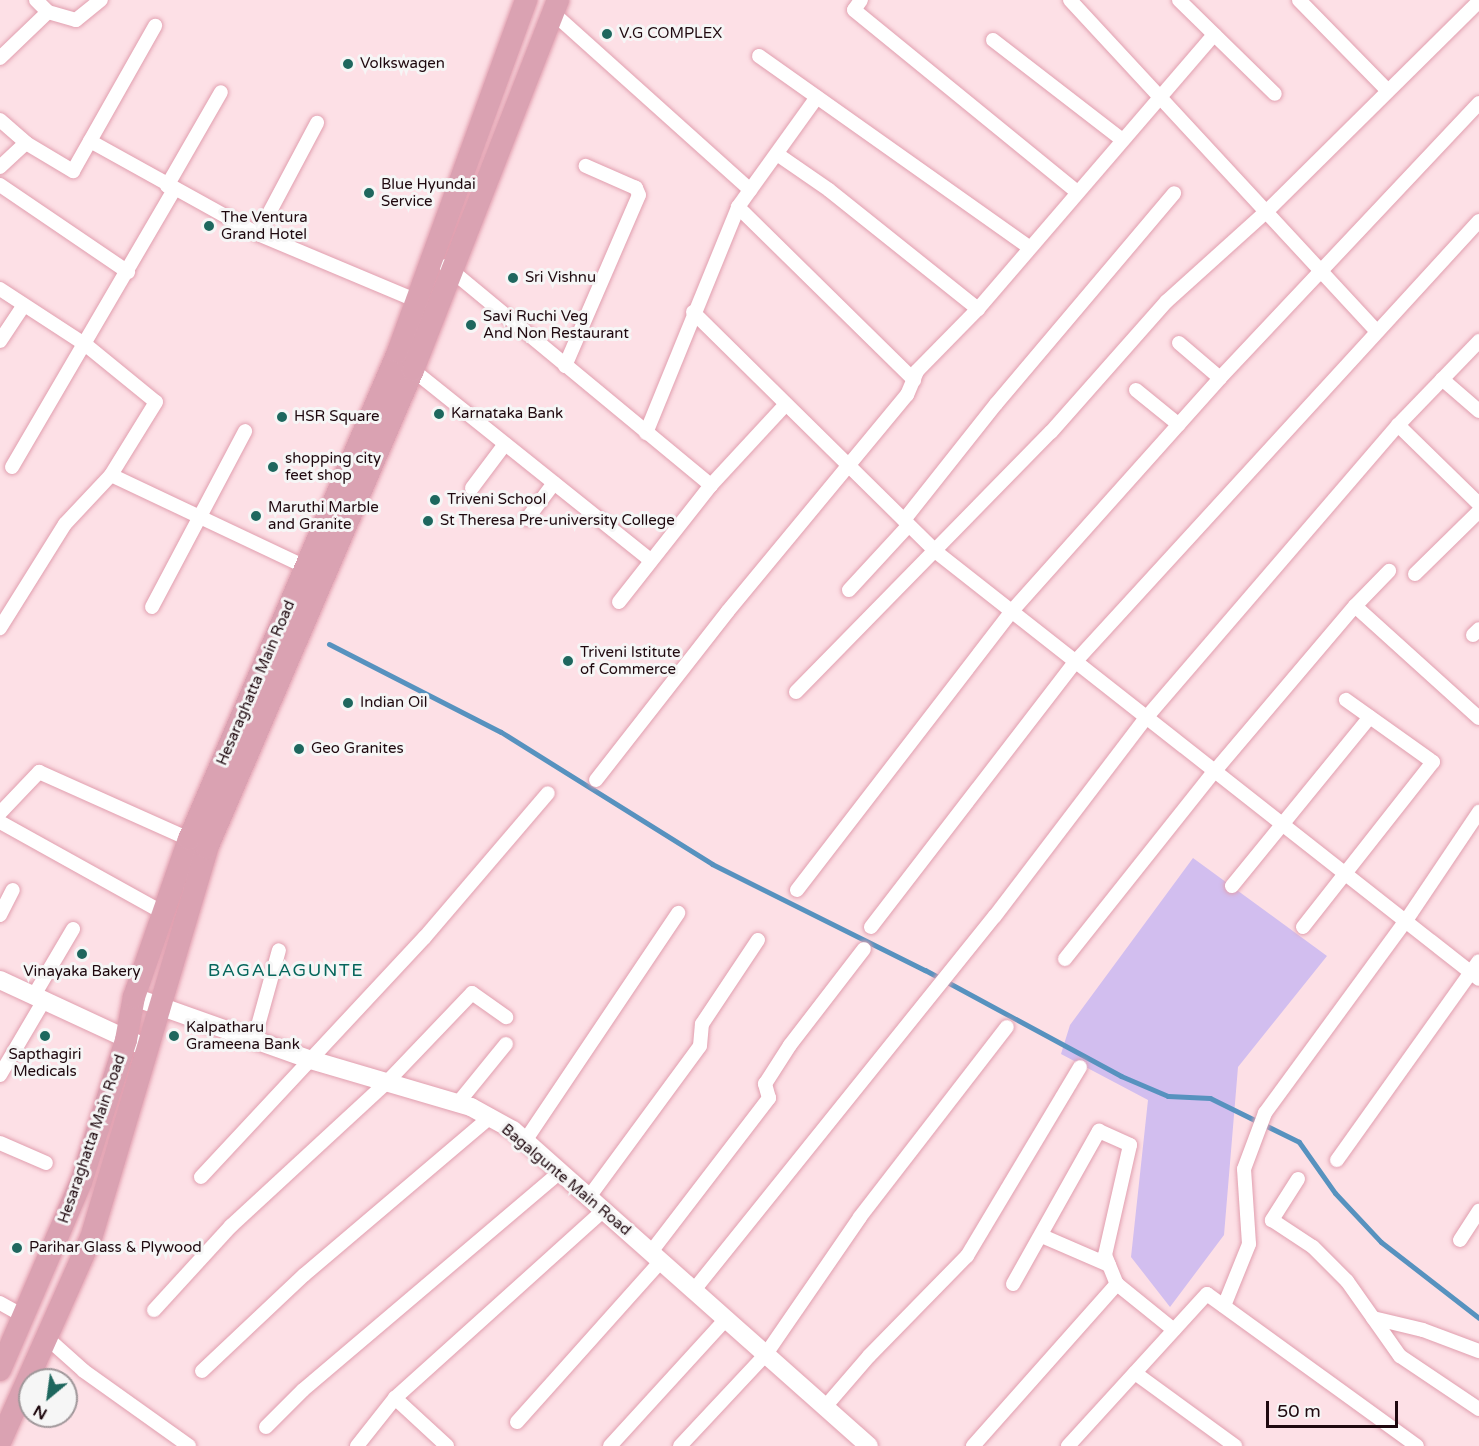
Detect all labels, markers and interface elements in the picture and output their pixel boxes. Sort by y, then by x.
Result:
place label: V.G COMPLEX [619,25,722,43]
marker: V.G COMPLEX [600,27,614,41]
place label: Volkswagen [360,55,445,73]
marker: Volkswagen [341,57,355,71]
place label: Blue Hyundai Service [381,175,476,210]
marker: Blue Hyundai Service [362,186,376,200]
place label: The Ventura Grand Hotel [221,208,308,243]
marker: The Ventura Grand Hotel [202,219,216,233]
place label: Sri Vishnu [525,269,596,287]
marker: Sri Vishnu [506,271,520,285]
place label: Savi Ruchi Veg And Non Restaurant [483,307,629,342]
marker: Savi Ruchi Veg And Non Restaurant [464,318,478,332]
place label: Karnataka Bank [451,405,563,423]
marker: Karnataka Bank [432,407,446,421]
place label: HSR Square [294,408,379,426]
marker: HSR Square [275,410,289,424]
place label: shopping city feet shop [285,449,381,484]
marker: shopping city feet shop [266,460,280,474]
place label: Triveni School [447,491,546,509]
marker: Triveni School [428,493,442,507]
place label: Maruthi Marble and Granite [268,498,379,533]
marker: Maruthi Marble and Granite [249,509,263,523]
place label: St Theresa Pre-university College [440,512,675,530]
marker: St Theresa Pre-university College [421,514,435,528]
street label: Hesaraghatta Main Road [213,598,299,768]
place label: Triveni Istitute of Commerce [580,643,681,678]
marker: Triveni Istitute of Commerce [561,654,575,668]
place label: Indian Oil [360,694,427,712]
marker: Indian Oil [341,696,355,710]
place label: Geo Granites [311,740,404,758]
marker: Geo Granites [292,742,306,756]
marker: Vinayaka Bakery [75,947,89,961]
district label: BAGALAGUNTE [208,959,364,981]
place label: Vinayaka Bakery [23,963,141,981]
place label: Kalpatharu Grameena Bank [186,1018,300,1053]
marker: Sapthagiri Medicals [38,1029,52,1043]
marker: Kalpatharu Grameena Bank [167,1029,181,1043]
place label: Sapthagiri Medicals [8,1045,82,1080]
street label: Hesaraghatta Main Road [55,1052,129,1226]
street label: Bagalgunte Main Road [498,1121,634,1239]
place label: Parihar Glass & Plywood [29,1239,202,1257]
marker: Parihar Glass & Plywood [10,1241,24,1255]
north arrow [18,1368,78,1428]
scale bar [1269,1389,1401,1427]
text: N [30,1400,51,1424]
text: 50 m [1277,1400,1321,1422]

